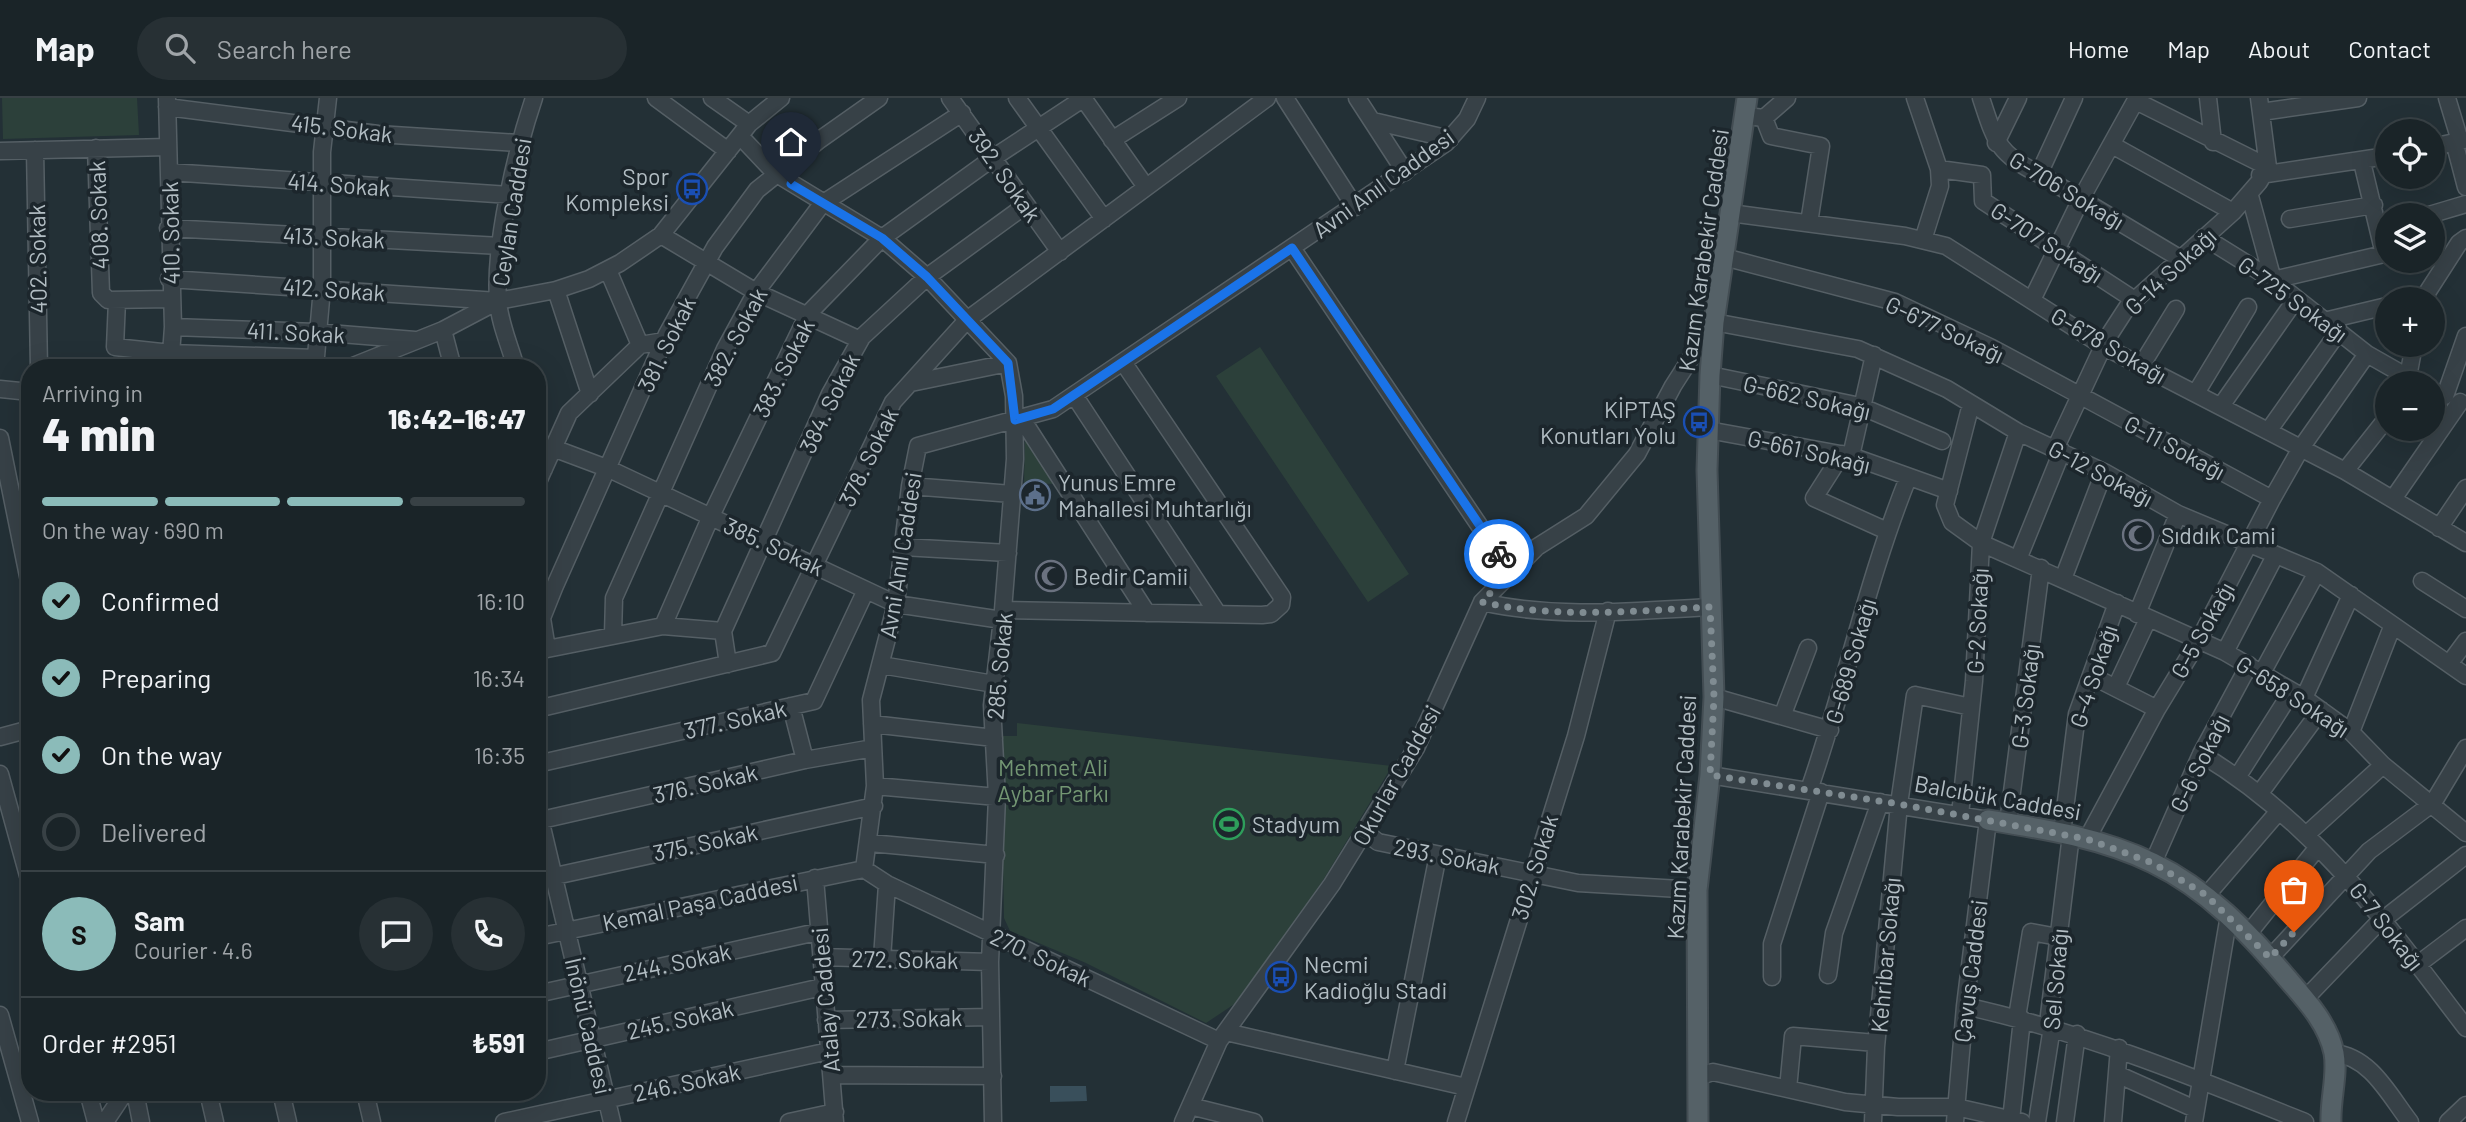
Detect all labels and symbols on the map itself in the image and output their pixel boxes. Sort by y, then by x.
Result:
street label: 415. Sokak [290,108,394,148]
pin [761,112,821,184]
street label: Avni Anıl Caddesi [1307,122,1459,244]
street label: 392. Sokak [963,123,1047,227]
street label: Kazım Karabekir Caddesi [1672,127,1734,373]
street label: Ceylan Caddesi [485,136,537,288]
street label: G-706 Sokağı [2005,145,2129,235]
street label: 408. Sokak [82,160,114,270]
place label: Spor Kompleksi [565,162,670,216]
street label: 414. Sokak [287,166,391,202]
bus stop icon: Spor Kompleksi [675,172,709,206]
street label: 410. Sokak [155,181,185,285]
street label: G-707 Sokağı [1986,195,2108,289]
street label: 402. Sokak [22,204,52,314]
street label: 413. Sokak [282,220,386,254]
street label: G-14 Sokağı [2119,222,2221,320]
street label: G-725 Sokağı [2233,250,2353,348]
street label: 412. Sokak [282,271,386,307]
street label: 382. Sokak [697,283,773,391]
street label: G-677 Sokağı [1881,289,2009,369]
street label: 381. Sokak [631,292,701,396]
street label: G-678 Sokağı [2046,301,2172,389]
street label: 383. Sokak [746,314,820,422]
street label: 411. Sokak [246,315,346,349]
street label: 384. Sokak [793,348,865,458]
street label: G-662 Sokağı [1741,369,1873,425]
place label: KİPTAŞ Konutları Yolu [1540,395,1676,449]
street label: 378. Sokak [832,403,904,511]
bus stop icon: KİPTAŞ Konutları Yolu [1682,405,1716,439]
street label: G-11 Sokağı [2120,409,2230,485]
street label: G-661 Sokağı [1745,423,1873,479]
street label: G-12 Sokağı [2044,434,2158,512]
place label: Yunus Emre Mahallesi Muhtarlığı [1058,468,1252,522]
street label: Avni Anıl Caddesi [873,470,927,640]
public building icon: Yunus Emre Mahallesi Muhtarlığı [1018,478,1052,512]
street label: 385. Sokak [720,511,828,581]
mosque icon: Sıddık Cami [2121,518,2155,552]
courier [1464,519,1534,589]
place label: Sıddık Cami [2161,521,2276,549]
mosque icon: Bedir Camii [1034,559,1068,593]
place label: Bedir Camii [1074,562,1188,590]
street label: G-2 Sokağı [1960,567,1994,675]
street label: G-5 Sokağı [2164,577,2240,683]
street label: G-689 Sokağı [1819,595,1881,727]
street label: 285. Sokak [980,611,1018,721]
street label: G-4 Sokağı [2063,621,2123,731]
street label: G-3 Sokağı [2005,642,2045,750]
street label: G-658 Sokağı [2231,649,2355,743]
street label: 377. Sokak [681,694,789,744]
street label: Kazım Karabekir Caddesi [1661,694,1701,940]
street label: Okurlar Caddesi [1346,700,1446,850]
street label: G-6 Sokağı [2163,709,2235,817]
park label: Mehmet Ali Aybar Parkı [997,753,1109,807]
street label: 376. Sokak [650,757,760,809]
street label: Balcıbük Caddesi [1912,769,2084,825]
sports icon: Stadyum [1212,807,1246,841]
place label: Stadyum [1252,810,1340,838]
street label: 302. Sokak [1505,811,1563,923]
street label: 375. Sokak [650,817,760,867]
street label: 293. Sokak [1391,832,1503,880]
pin [2264,860,2324,932]
street label: Kemal Paşa Caddesi [600,868,800,936]
street label: Kehribar Sokağı [1864,876,1906,1034]
street label: G-7 Sokağı [2344,876,2430,976]
street label: Çavuş Caddesi [1947,898,1993,1044]
street label: 270. Sokak [986,922,1096,992]
street label: Atalay Caddesi [805,926,845,1074]
street label: Sel Sokağı [2037,927,2073,1031]
street label: 244. Sokak [621,937,733,987]
street label: 272. Sokak [851,944,959,974]
place label: Necmi Kadioğlu Stadi [1304,950,1447,1004]
street label: İnönü Caddesi [560,955,618,1097]
bus stop icon: Necmi Kadioğlu Stadi [1264,960,1298,994]
street label: 245. Sokak [624,993,736,1045]
street label: 273. Sokak [855,1003,963,1033]
street label: 246. Sokak [631,1057,743,1107]

